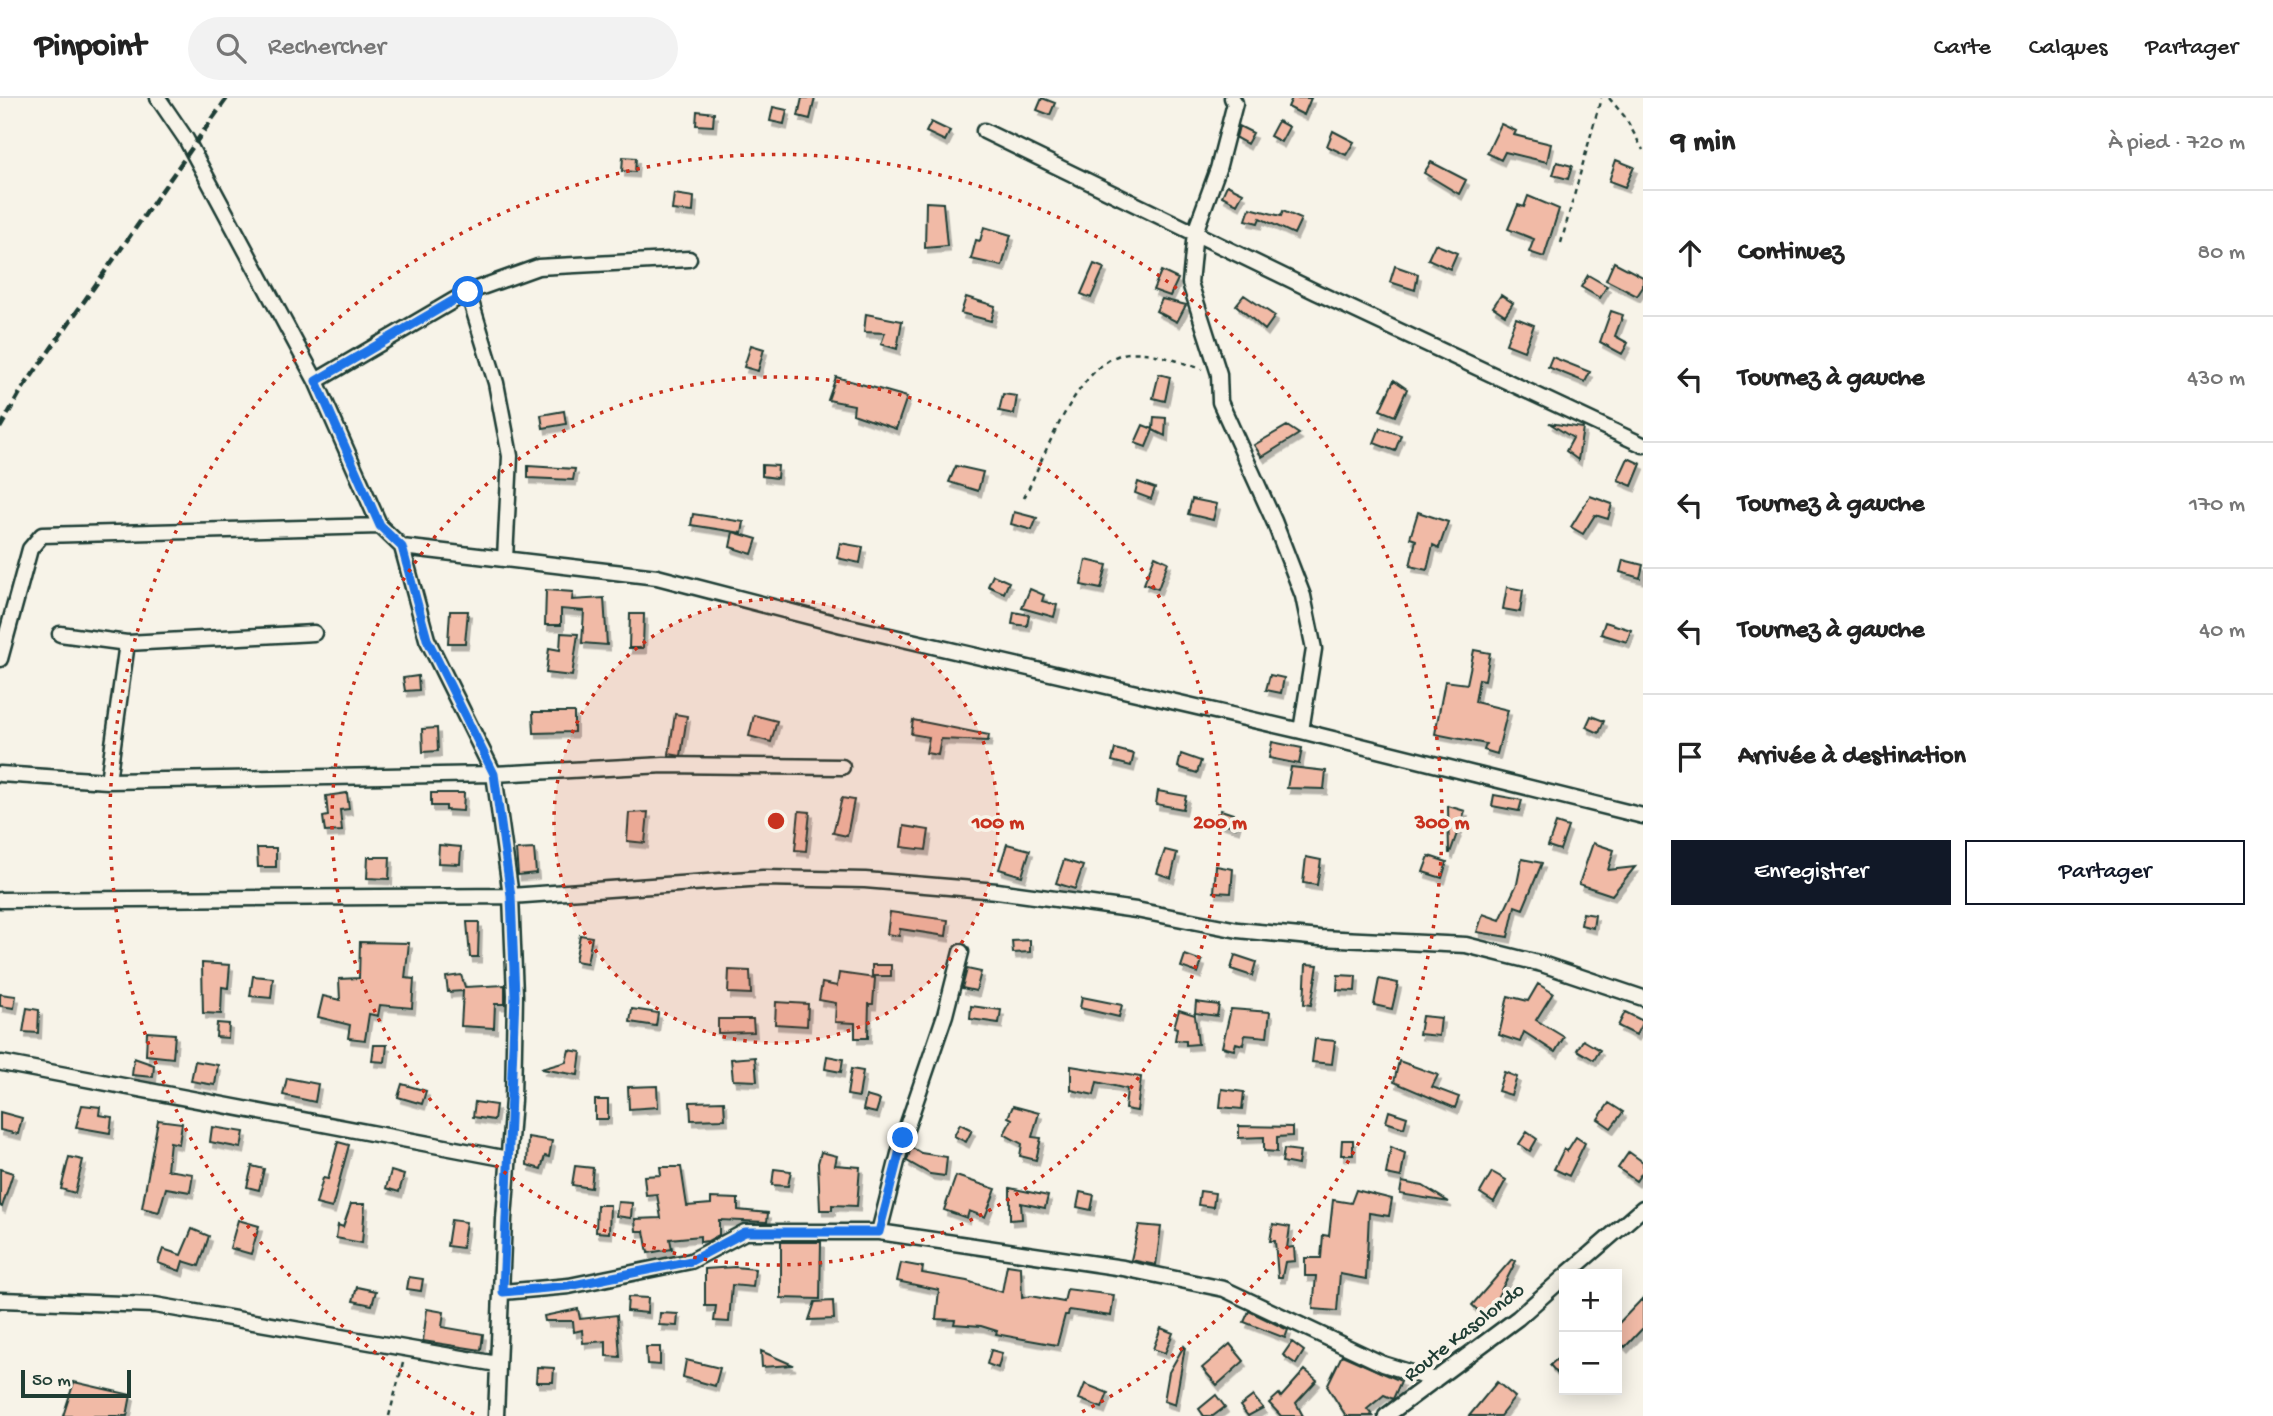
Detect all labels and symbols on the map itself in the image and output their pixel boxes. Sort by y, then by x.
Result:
route start [452,276,483,307]
centre of rings [764,809,788,833]
text: 100 m [971,812,1024,837]
text: 200 m [1193,812,1247,837]
text: 300 m [1414,812,1469,837]
route end [887,1122,918,1153]
street label: Route Kasolondo [1400,1279,1531,1389]
scale bar [21,1367,131,1399]

